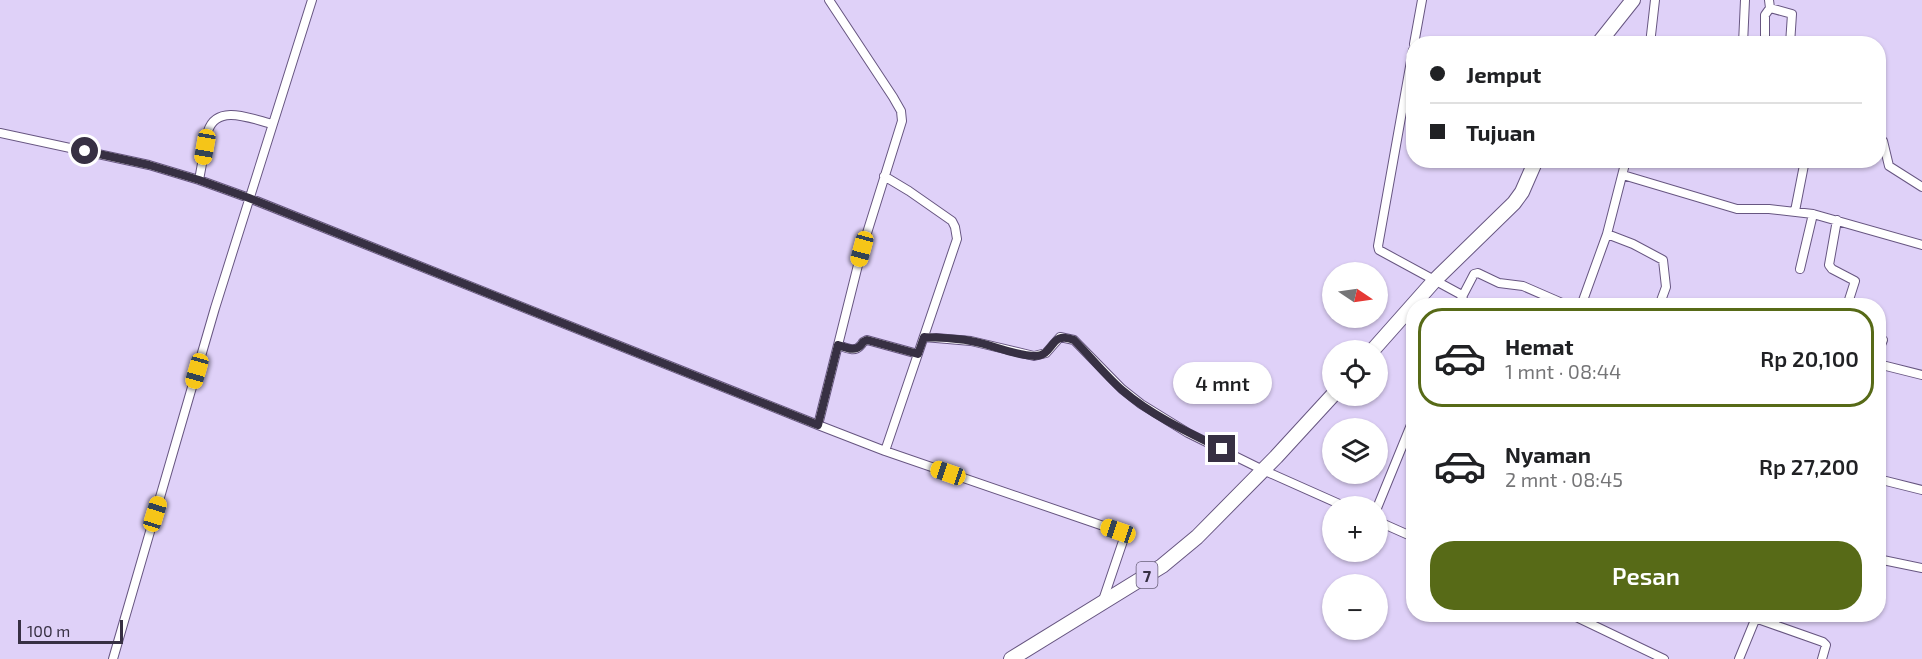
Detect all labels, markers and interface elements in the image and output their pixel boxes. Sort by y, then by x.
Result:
text: Jemput [1466,61,1541,87]
text: Tujuan [1466,119,1535,145]
car [193,128,217,166]
route start [71,137,98,164]
car [849,229,875,269]
north arrow [1322,262,1388,328]
map controls [1322,262,1388,640]
icon: car [1433,331,1487,385]
text: Hemat [1505,333,1574,359]
button: locate [1322,340,1388,406]
text: Rp 20,100 [1760,345,1859,371]
car [183,351,211,391]
text: 1 mnt · 08:44 [1505,359,1621,383]
callout: 4 mnt [1172,362,1272,404]
text: 4 mnt [1195,371,1250,395]
button: layers [1322,418,1388,484]
route end [1208,435,1235,462]
icon: car [1433,439,1487,493]
text: Nyaman [1505,441,1591,467]
text: Rp 27,200 [1759,453,1859,479]
car [928,459,968,487]
text: 2 mnt · 08:45 [1505,467,1623,491]
car [141,494,169,534]
button: + [1322,496,1388,562]
car [1098,517,1138,545]
button: Pesan [1430,541,1862,610]
road number: 7 [1136,562,1158,588]
button: − [1322,574,1388,640]
scale bar [18,617,123,644]
text: 100 m [27,621,70,640]

